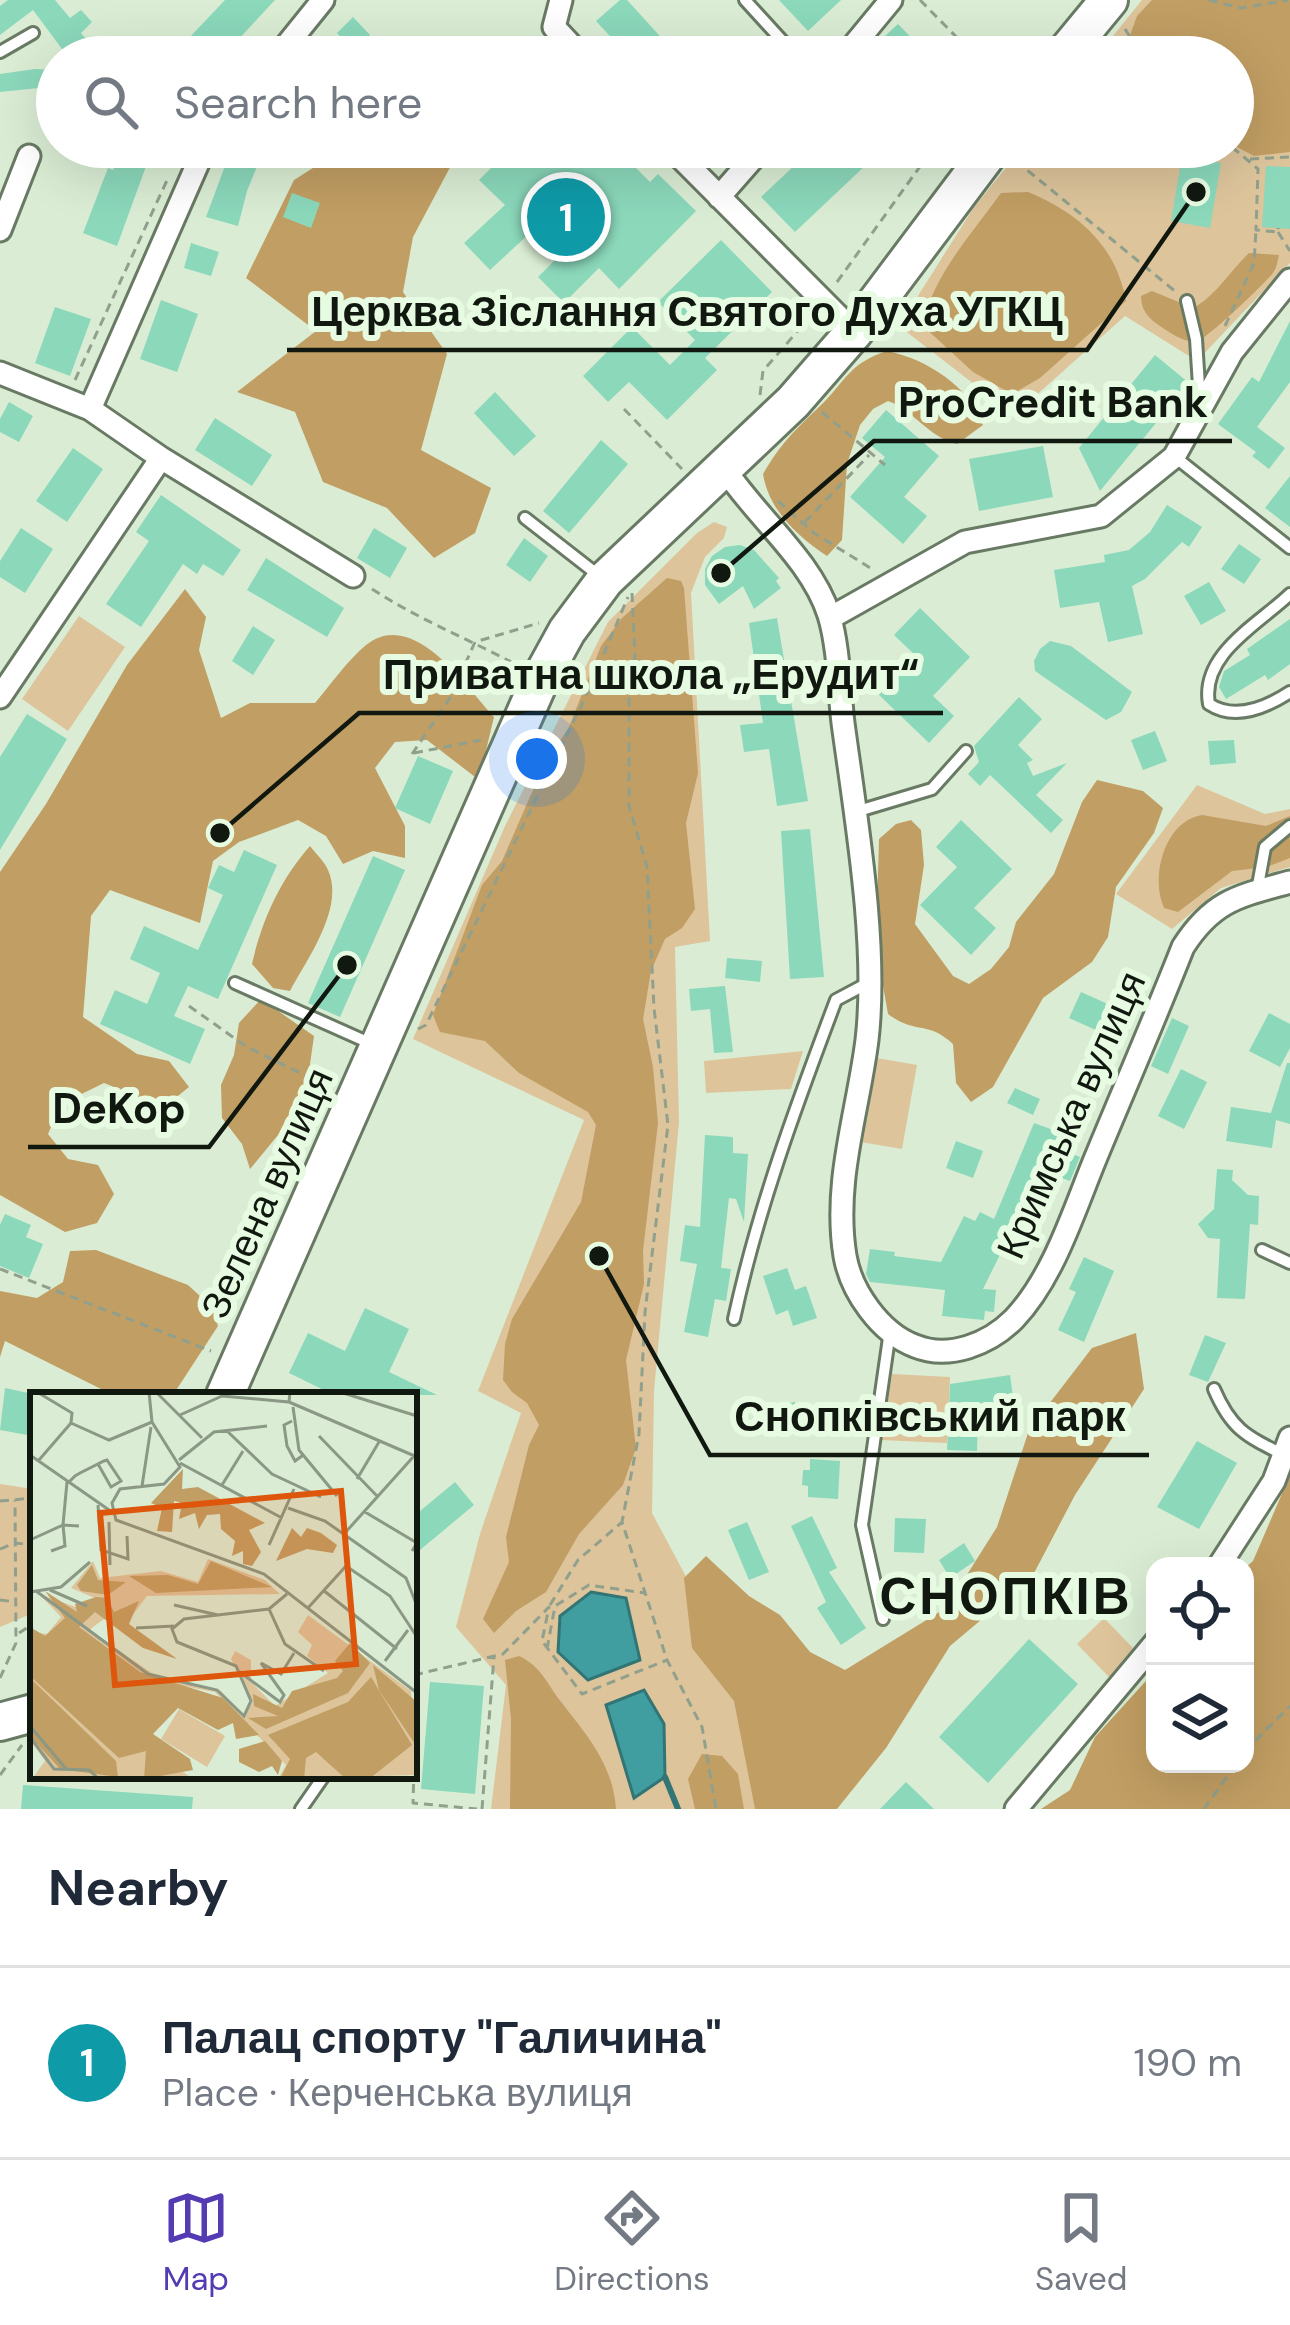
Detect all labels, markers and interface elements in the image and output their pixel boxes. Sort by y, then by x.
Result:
search box [36,36,1254,168]
icon: search [78,69,144,135]
text: Search here [174,73,422,132]
pin: 1 [527,172,605,262]
callout: Церква Зіслання Святого Духа УГКЦ [287,272,1087,350]
text: Церква Зіслання Святого Духа УГКЦ [311,284,1063,339]
callout: ProCredit Bank [874,363,1232,441]
text: ProCredit Bank [898,375,1208,430]
callout: Приватна школа „Ерудит“ [359,635,943,713]
text: Приватна школа „Ерудит“ [383,647,919,702]
your location [507,729,567,789]
street label: Кримська вулиця [985,963,1157,1267]
street label: Зелена вулиця [189,1060,345,1326]
callout: DeKop [28,1069,209,1147]
text: DeKop [52,1081,186,1136]
callout: Снопківський парк [710,1377,1149,1455]
text: Снопківський парк [734,1389,1127,1444]
inset map [30,1392,417,1779]
map controls [1146,1557,1254,1773]
button: locate [1146,1557,1254,1665]
district label: СНОПКІВ [879,1563,1133,1630]
button: layers [1146,1665,1254,1773]
text: Nearby [48,1854,229,1921]
text: Палац спорту "Галичина" [162,2008,722,2067]
text: 1 [80,2037,94,2088]
text: 190 m [1134,2037,1242,2088]
text: Place · Керченська вулиця [162,2067,633,2118]
tab: Map [163,2185,229,2300]
tab: Directions [554,2185,710,2300]
tab: Saved [1035,2185,1127,2300]

